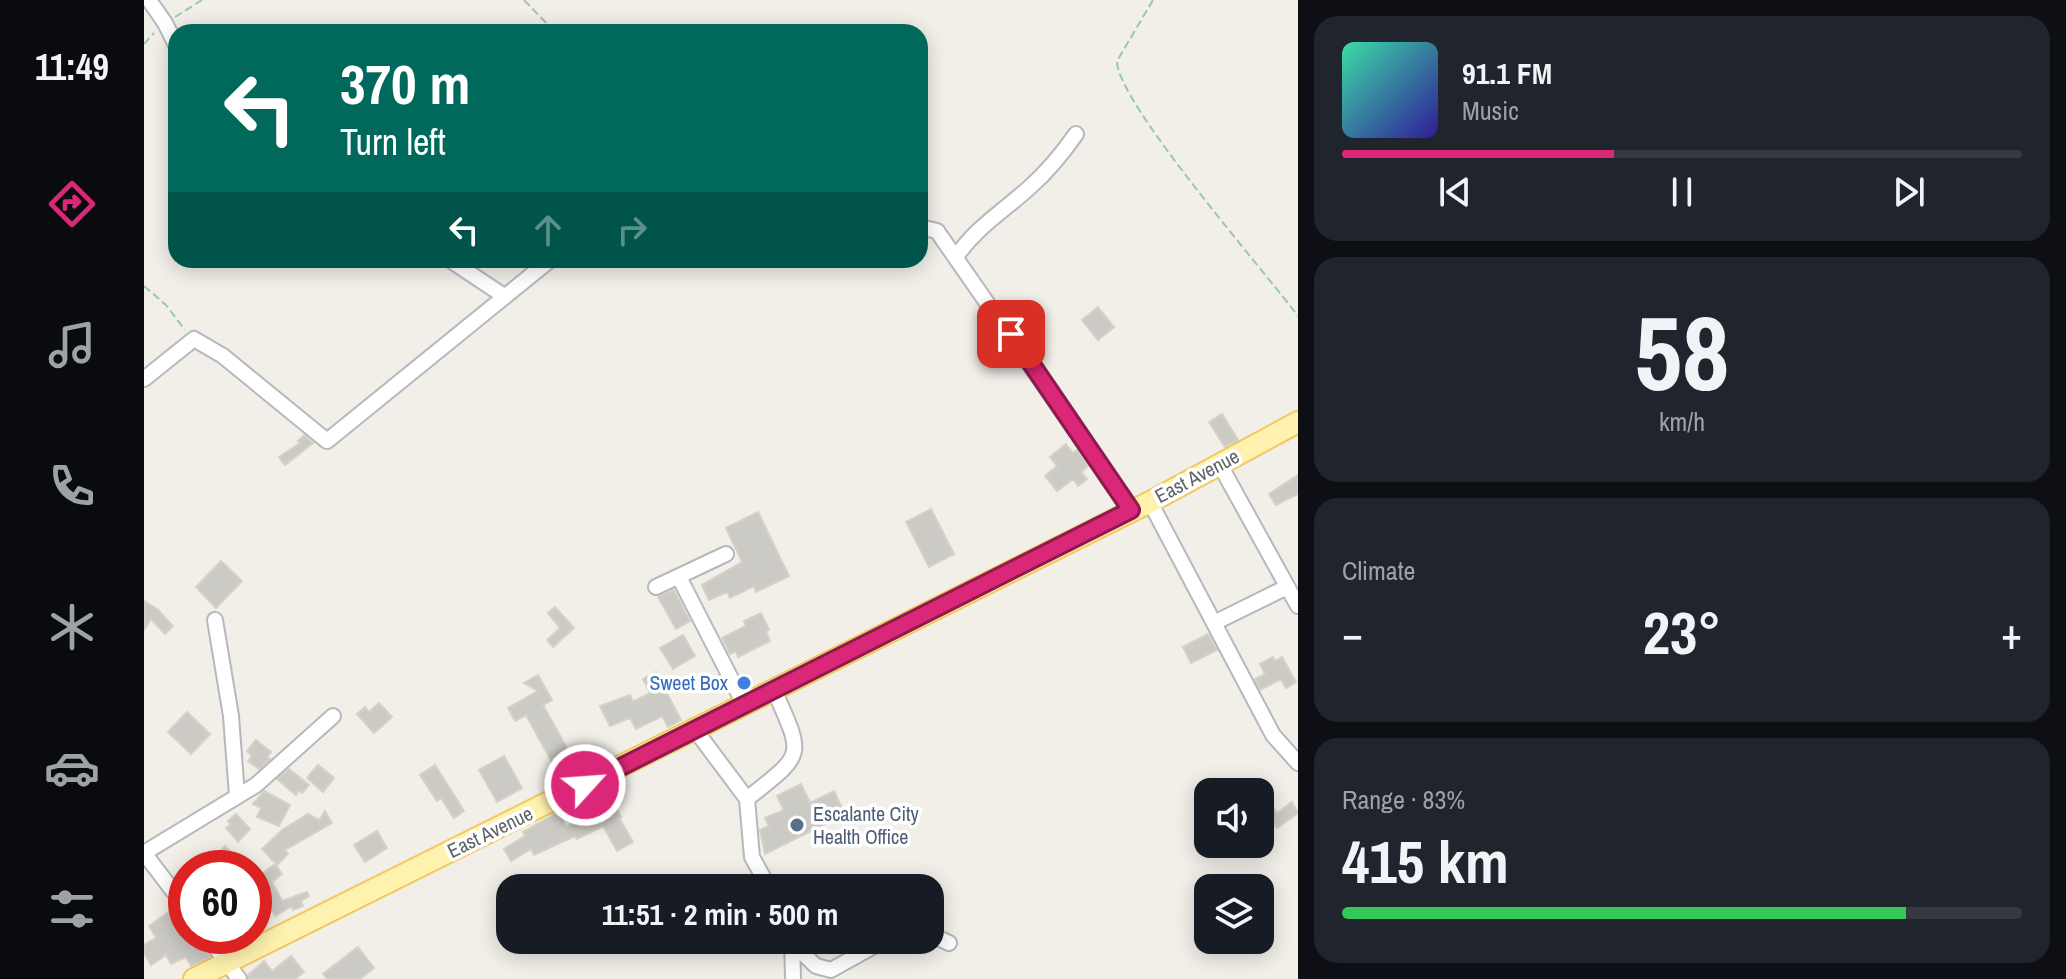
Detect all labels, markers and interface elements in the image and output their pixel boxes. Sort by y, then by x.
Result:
text: 11:49 [35,43,109,91]
text: 370 m [340,46,470,121]
text: 91.1 FM [1462,53,1552,93]
icon: left [208,56,312,160]
text: Music [1462,93,1519,128]
text: Turn left [340,118,446,166]
icon: previous [1433,170,1477,214]
icon: pause [1660,170,1704,214]
icon: next [1887,170,1931,214]
icon: directions [44,176,100,232]
icon: left [442,208,486,252]
icon: ahead [526,208,570,252]
icon: right [610,208,654,252]
text: 58 [1635,282,1729,422]
pin [977,300,1045,368]
icon: arrive [989,312,1033,356]
icon: music [44,317,100,373]
text: km/h [1659,404,1705,439]
street label: East Avenue [1150,442,1244,509]
icon: phone [44,458,100,514]
text: Climate [1342,553,1415,588]
text: 23° [1643,592,1721,673]
icon: climate [44,599,100,655]
text: − [1342,603,1363,663]
text: + [2001,603,2022,663]
place label: Sweet Box [650,669,729,696]
marker: Sweet Box [735,674,753,692]
icon: car [44,740,100,796]
position arrow [543,743,627,827]
map controls [1194,778,1274,954]
button: sound [1194,778,1274,858]
text: Range · 83% [1342,782,1465,817]
street label: East Avenue [443,799,537,864]
place label: Escalante City Health Office [813,800,920,850]
marker: Escalante City Health Office [788,816,806,834]
text: 415 km [1342,821,1509,902]
speed limit sign: 60 [168,850,272,954]
button: layers [1194,874,1274,954]
icon: filters [44,881,100,937]
text: 11:51 · 2 min · 500 m [602,894,838,934]

